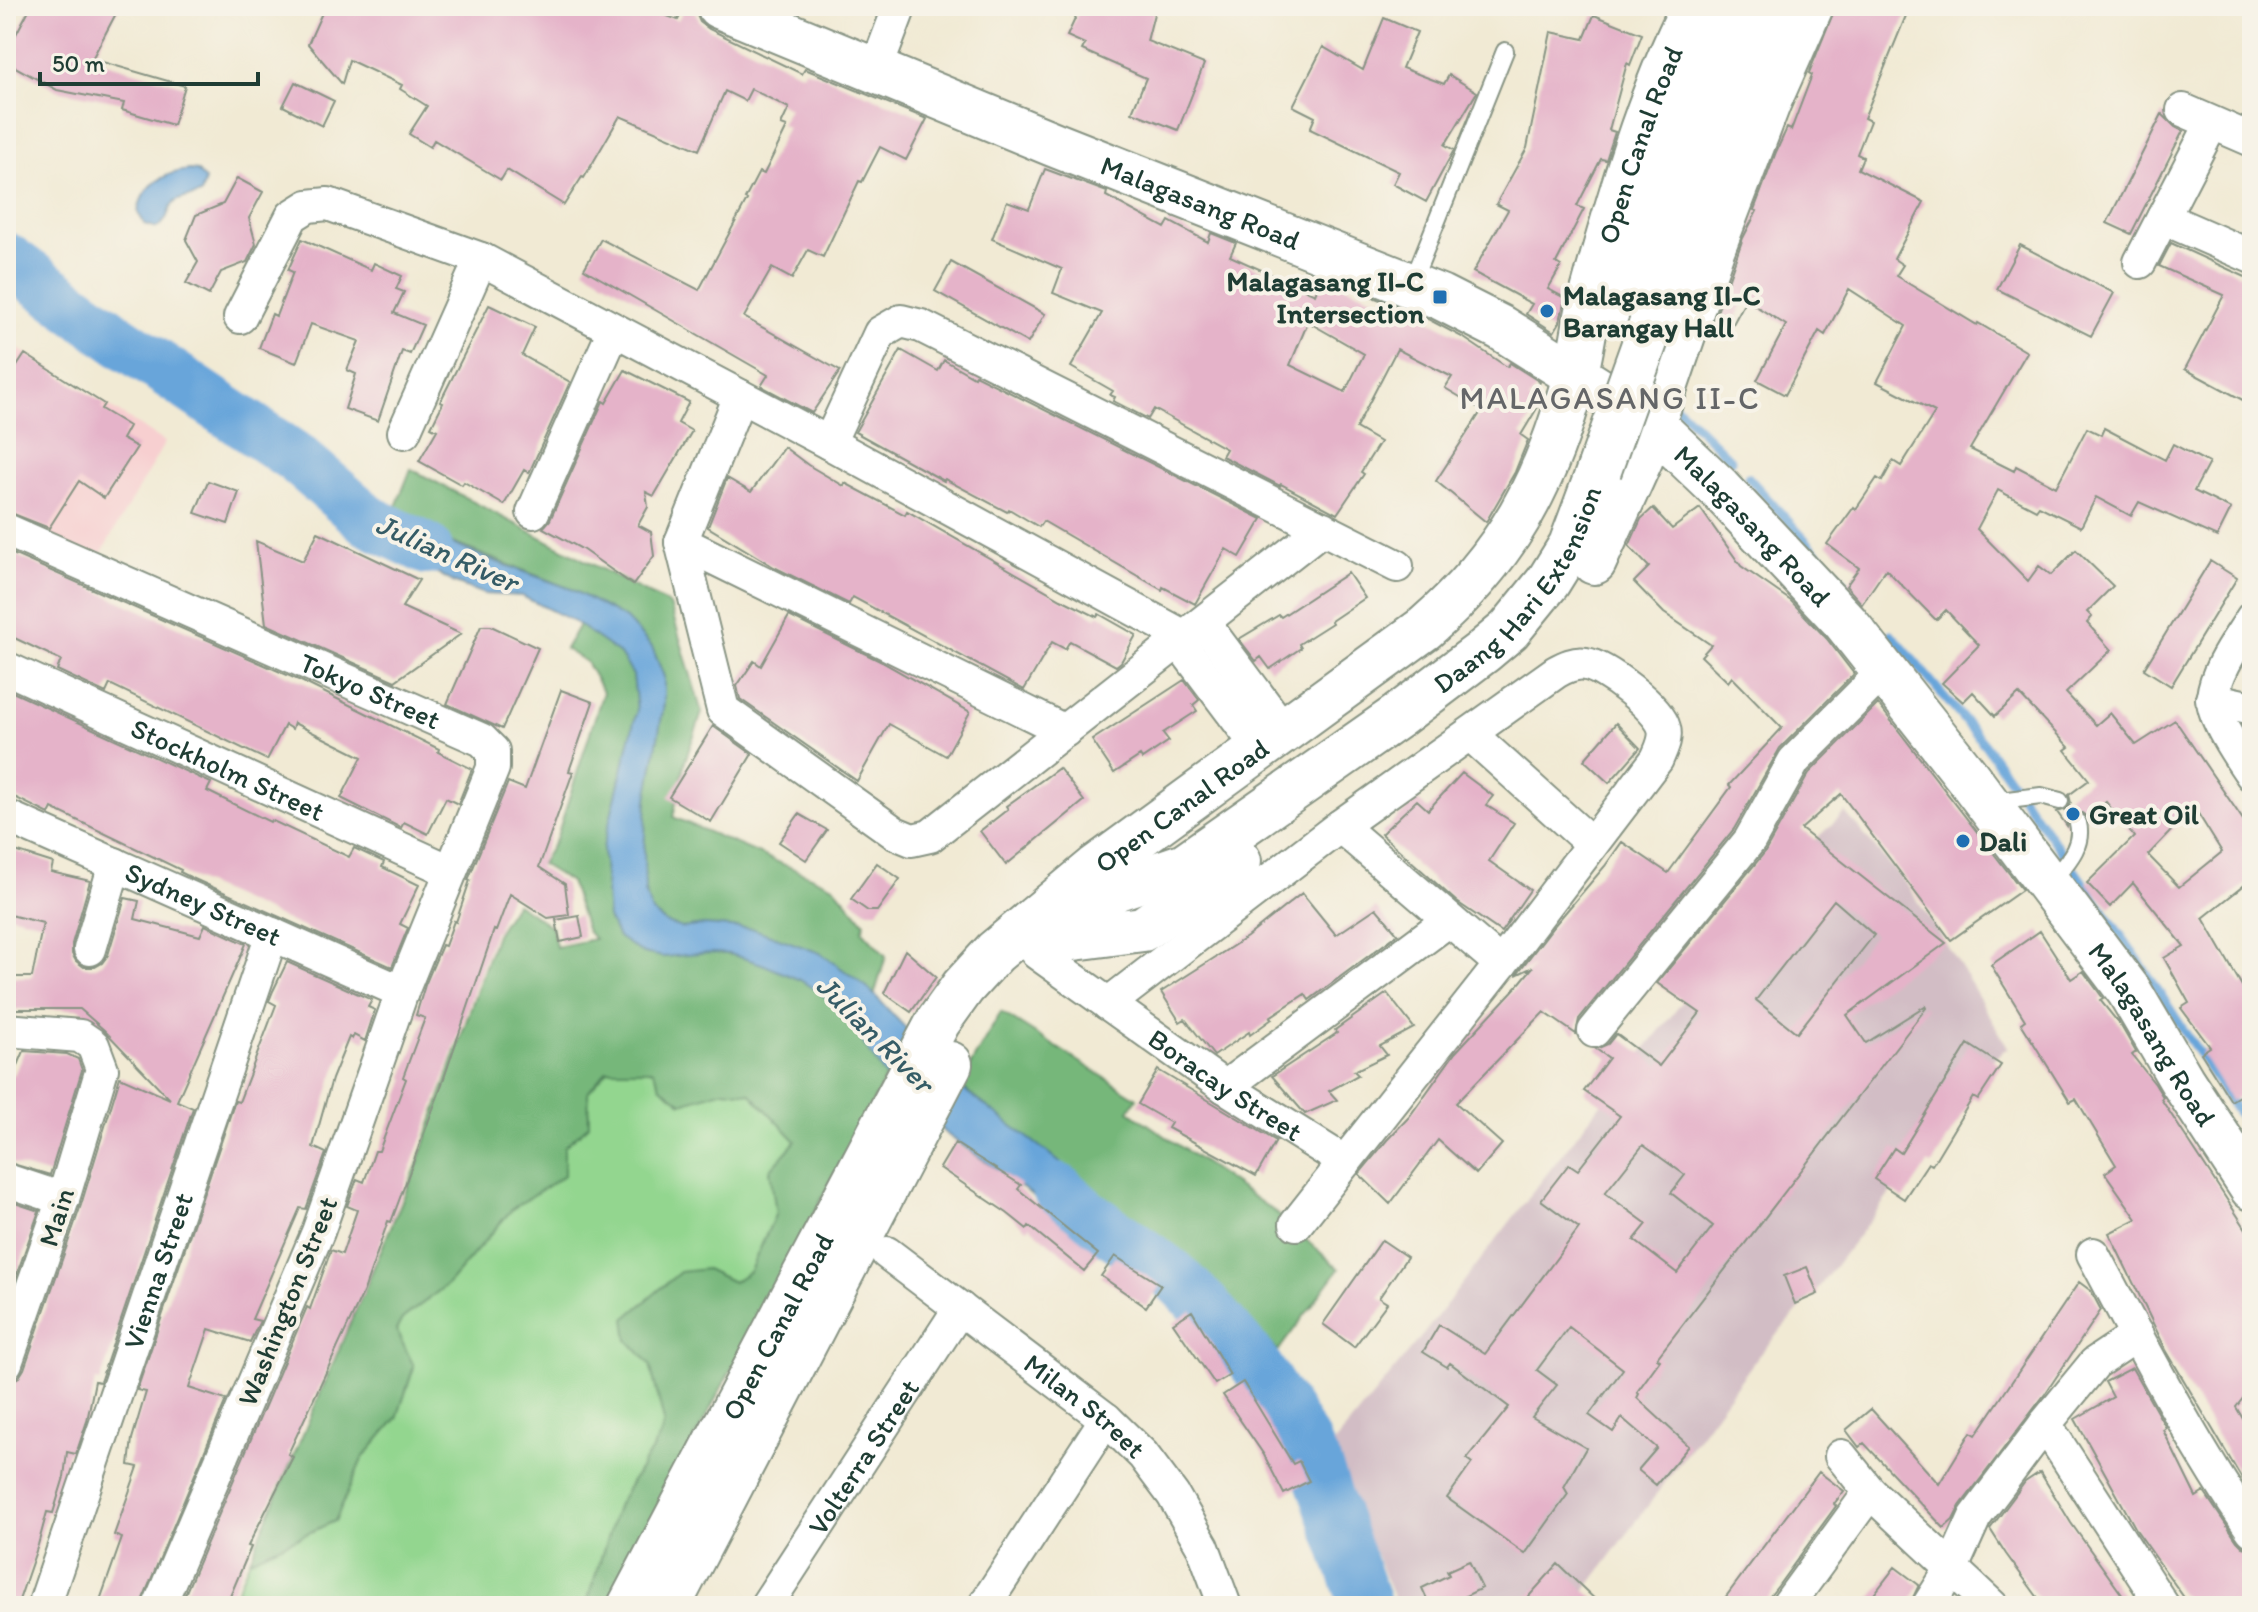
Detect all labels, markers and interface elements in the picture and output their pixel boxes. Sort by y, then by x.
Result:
scale bar [40,36,258,86]
street label: Open Canal Road [1590,41,1690,248]
text: 50 m [52,49,105,78]
street label: Malagasang Road [1096,148,1305,257]
place label: Malagasang II-C Intersection [1226,264,1424,330]
place label: Malagasang II-C Barangay Hall [1563,278,1761,344]
marker: Malagasang II-C Intersection [1431,288,1449,306]
marker: Malagasang II-C Barangay Hall [1538,302,1556,320]
district label: MALAGASANG II-C [1459,379,1761,417]
street label: Malagasang Road [1667,437,1838,613]
street label: Daang Hari Extension [1426,481,1609,700]
water label: Julian River [371,505,527,601]
street label: Tokyo Street [295,645,446,737]
street label: Stockholm Street [126,711,330,828]
street label: Open Canal Road [1088,731,1275,880]
place label: Great Oil [2089,797,2199,831]
marker: Great Oil [2064,805,2082,823]
place label: Dali [1979,824,2027,858]
marker: Dali [1954,832,1972,850]
street label: Sydney Street [120,854,287,953]
street label: Malagasang Road [2081,935,2224,1132]
water label: Julian River [809,967,944,1102]
street label: Boracay Street [1142,1021,1309,1148]
street label: Main [31,1183,81,1251]
street label: Vienna Street [115,1188,200,1353]
street label: Washington Street [230,1191,344,1411]
street label: Open Canal Road [714,1227,841,1426]
street label: Milan Street [1017,1346,1153,1465]
street label: Volterra Street [800,1372,926,1541]

